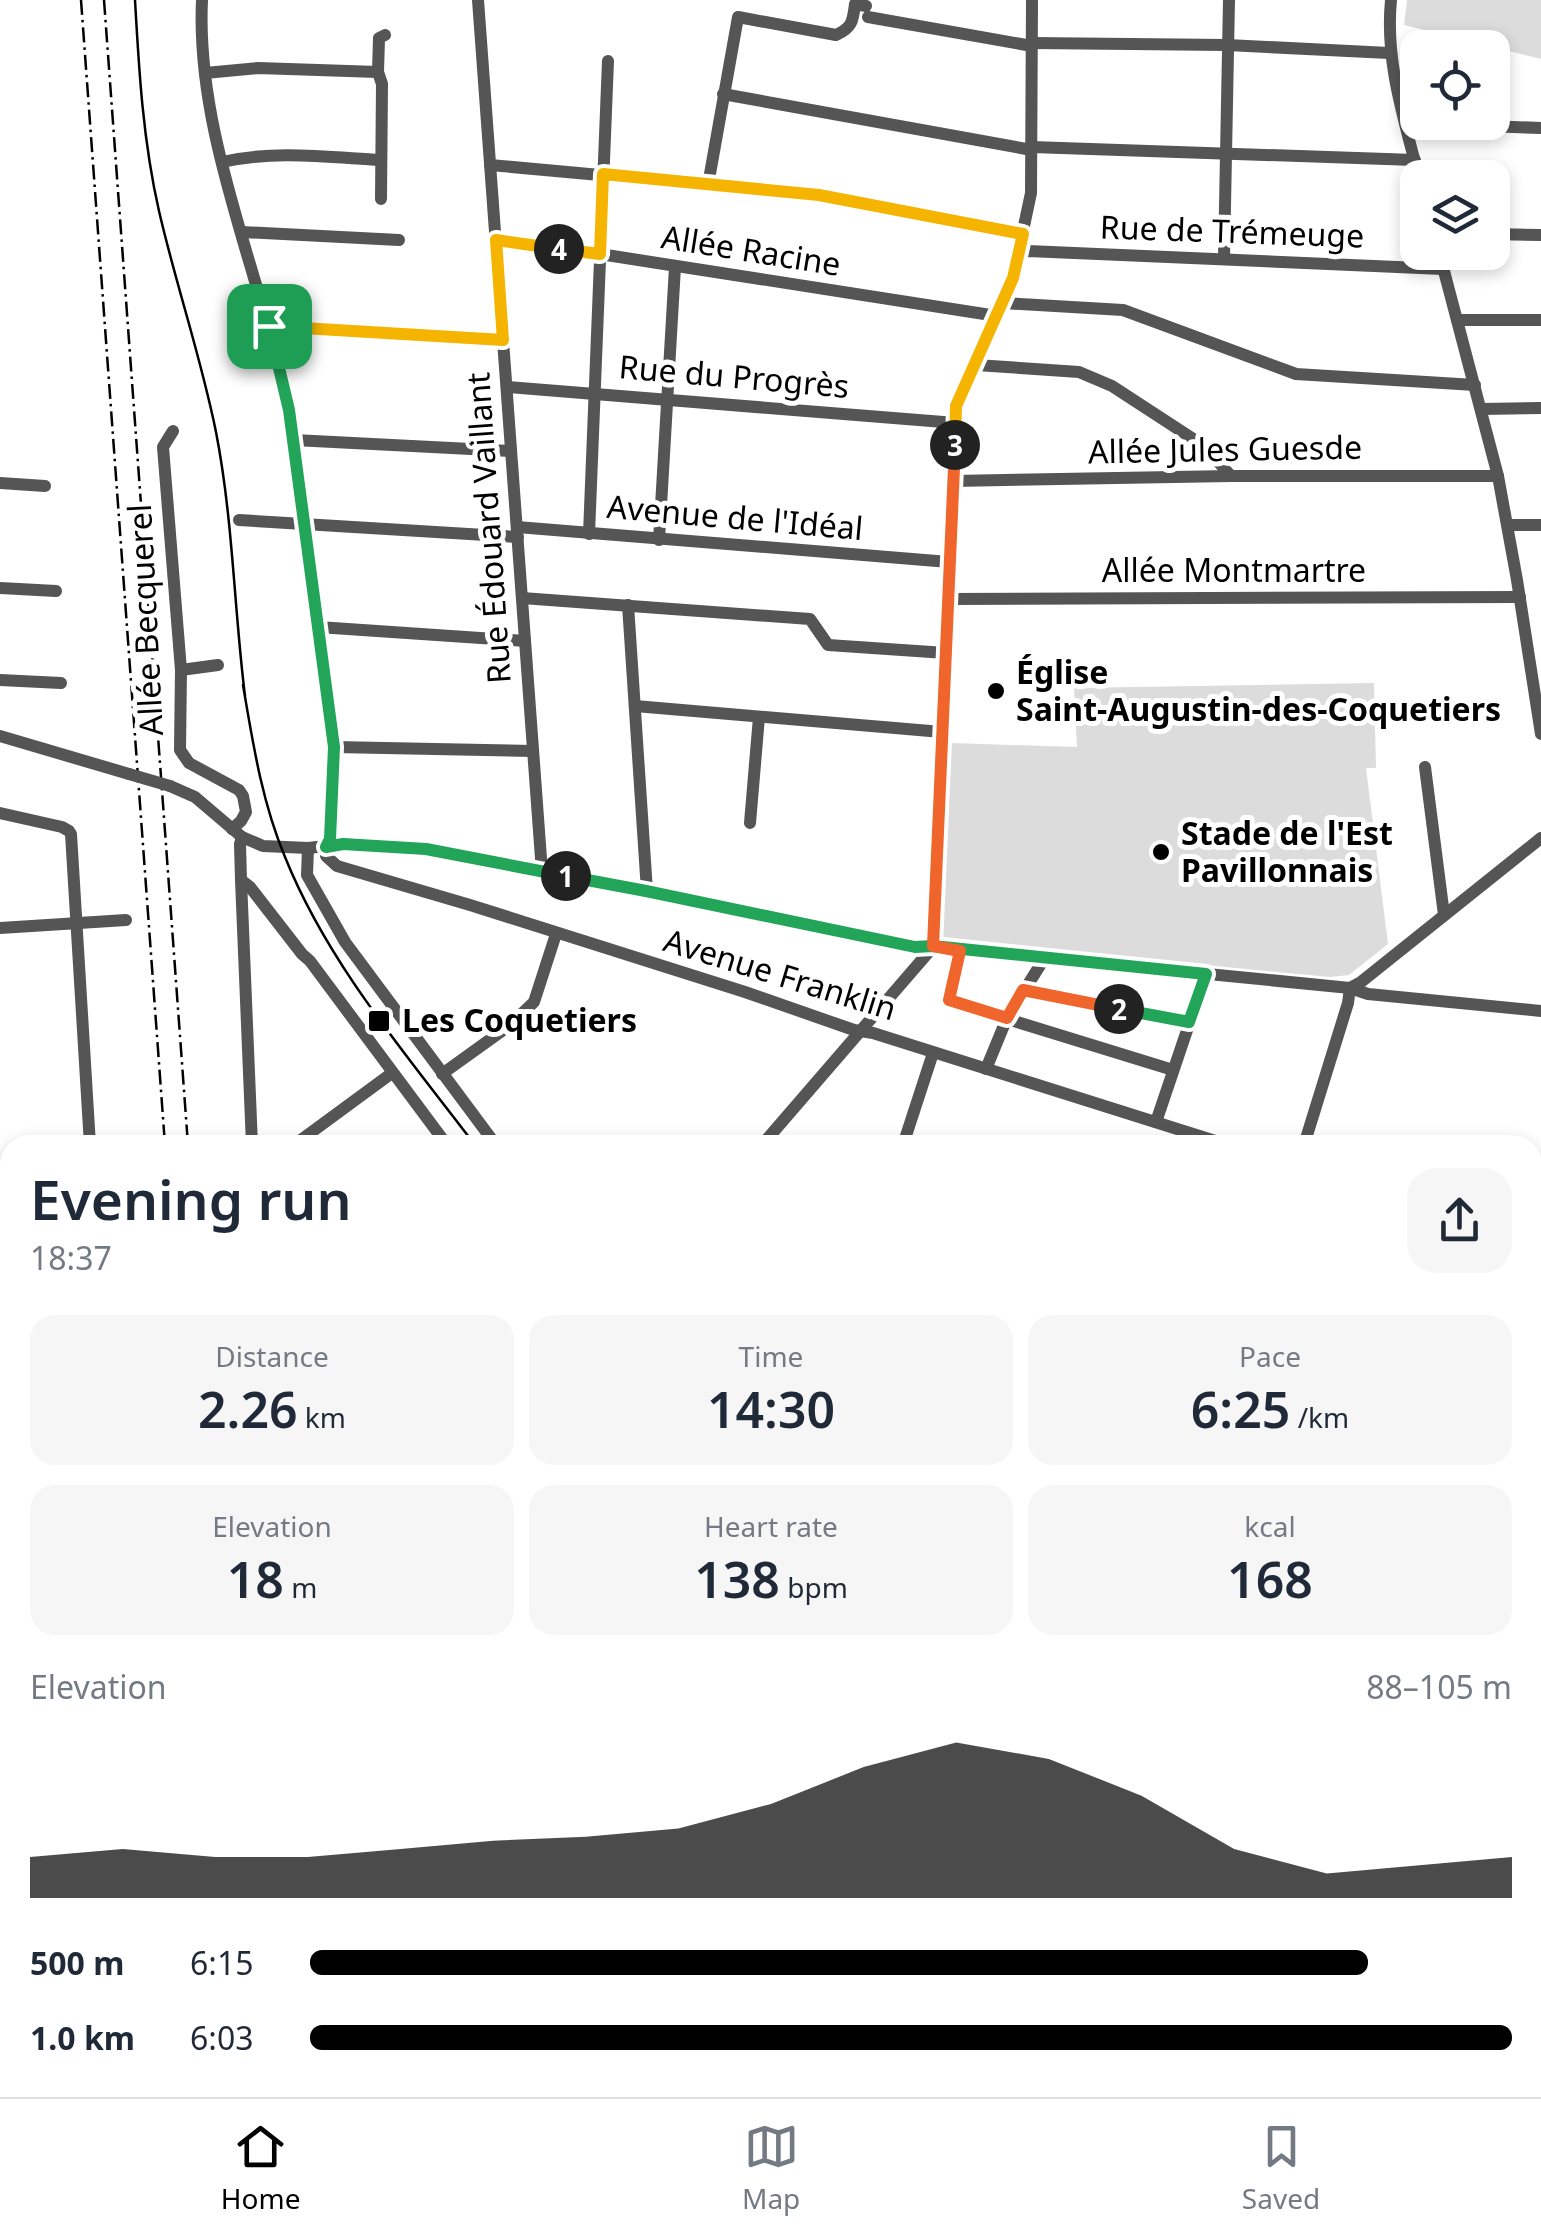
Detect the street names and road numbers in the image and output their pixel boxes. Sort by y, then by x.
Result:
street label: Rue de Trémeuge [1099,204,1365,257]
street label: Allée Racine [659,214,844,285]
street label: Rue du Progrès [617,344,851,407]
street label: Rue Édouard Vaillant [455,371,520,685]
street label: Allée Jules Guesde [1088,425,1362,472]
street label: Avenue de l'Idéal [605,484,865,549]
street label: Allée Becquerel [117,503,172,737]
street label: Allée Montmartre [1102,548,1366,591]
street label: Avenue Franklin [659,918,902,1029]

